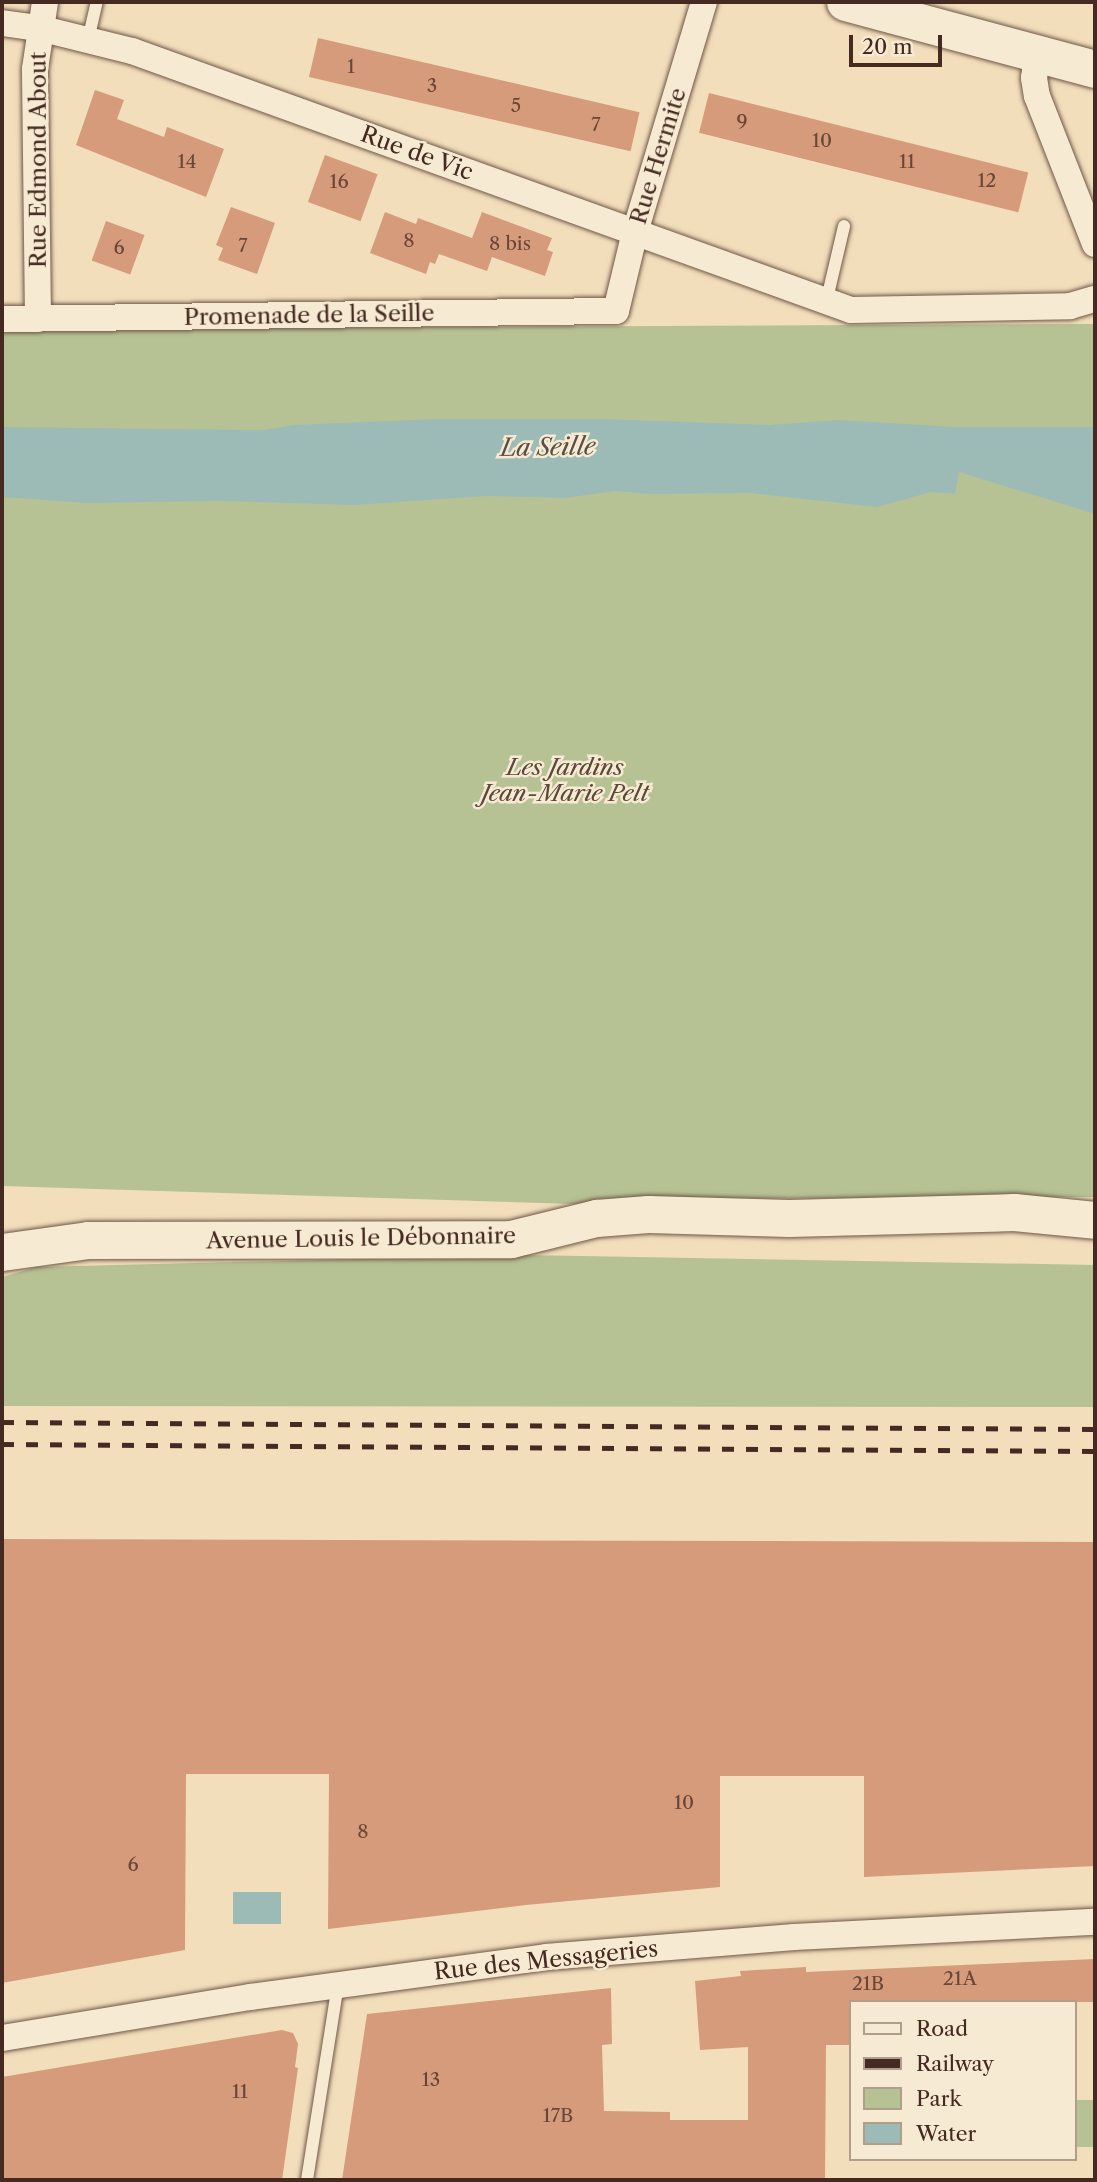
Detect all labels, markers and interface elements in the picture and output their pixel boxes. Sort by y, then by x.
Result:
scale bar [852,21,945,65]
text: 20 m [862,34,913,59]
street label: Rue Edmond About [24,51,52,269]
house number: 1 [347,56,355,78]
house number: 3 [427,75,437,97]
street label: Rue Hermite [624,84,692,228]
house number: 5 [511,95,521,117]
house number: 9 [736,111,748,133]
house number: 7 [591,114,601,136]
street label: Rue de Vic [357,120,477,186]
house number: 10 [812,130,832,152]
house number: 14 [178,151,196,173]
house number: 11 [899,151,915,173]
house number: 12 [978,170,996,192]
house number: 16 [329,171,349,193]
house number: 8 [403,230,415,252]
house number: 8 bis [489,233,531,255]
house number: 7 [238,235,248,257]
house number: 6 [113,237,125,259]
street label: Promenade de la Seille [183,299,435,331]
water label: La Seille [500,432,596,462]
park label: Les Jardins Jean-Marie Pelt [481,753,649,807]
street label: Avenue Louis le Débonnaire [206,1221,516,1255]
house number: 10 [674,1792,694,1814]
house number: 8 [357,1821,369,1843]
house number: 6 [127,1854,139,1876]
street label: Rue des Messageries [433,1935,659,1985]
house number: 21A [943,1968,977,1990]
house number: 21B [852,1973,884,1995]
legend [848,2000,1076,2161]
text: Road [916,2016,968,2041]
text: Railway [916,2051,994,2076]
house number: 13 [422,2069,440,2091]
house number: 11 [232,2081,248,2103]
text: Park [916,2086,962,2111]
house number: 17B [543,2105,573,2127]
text: Water [916,2121,976,2146]

